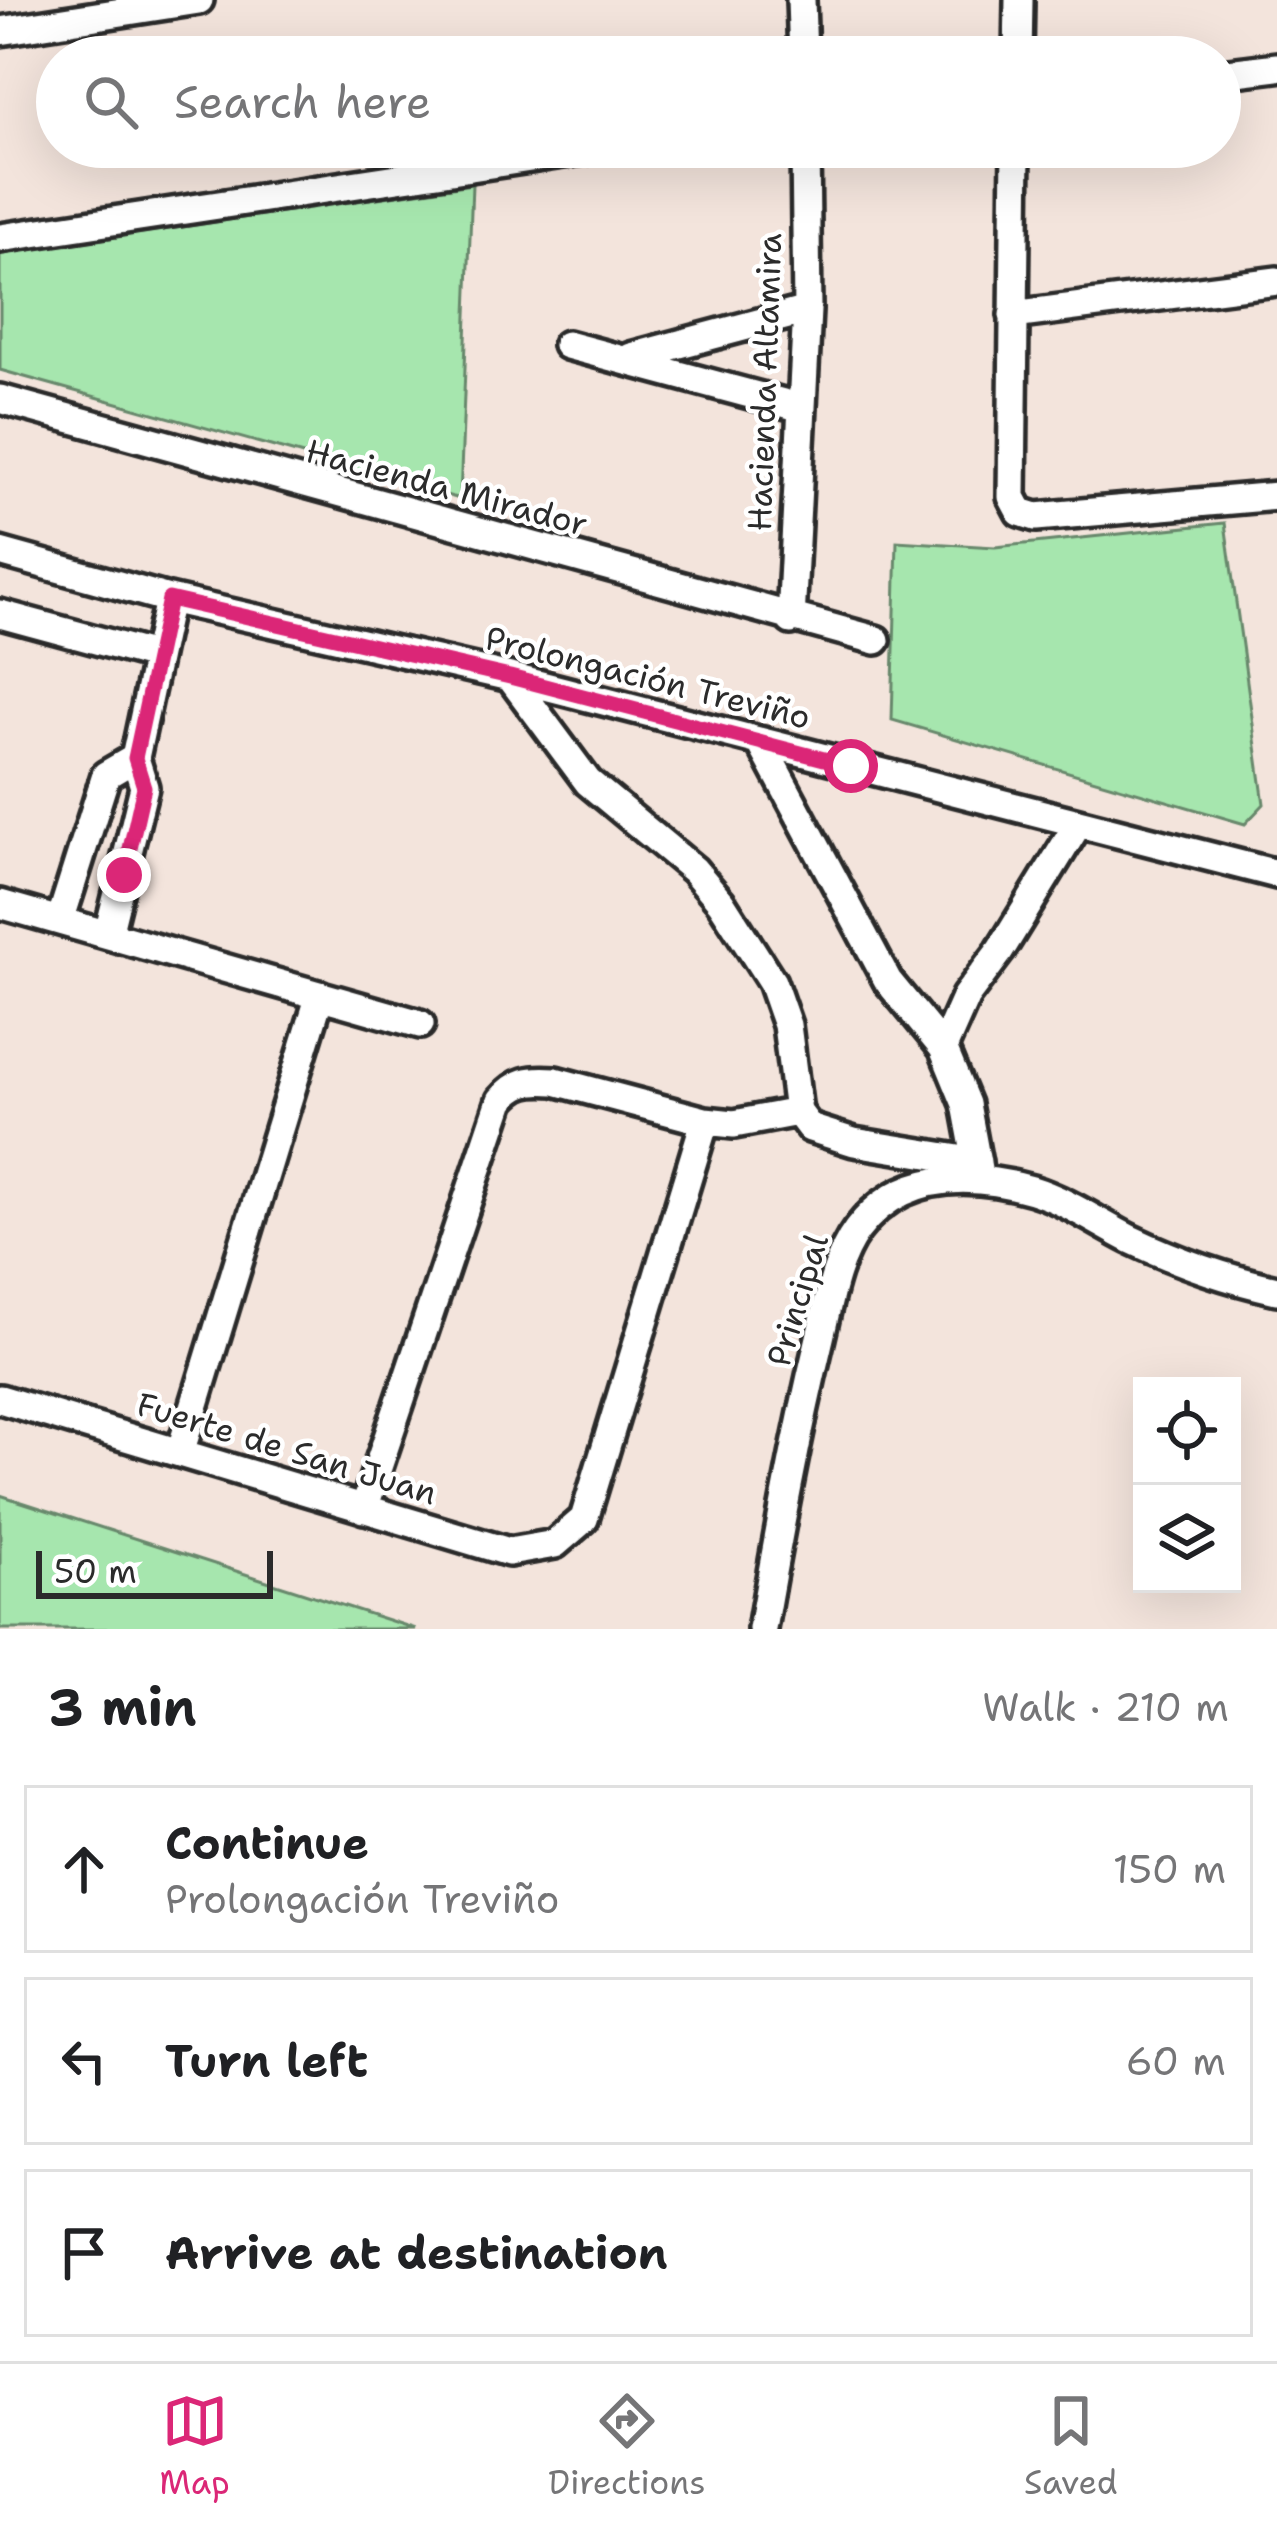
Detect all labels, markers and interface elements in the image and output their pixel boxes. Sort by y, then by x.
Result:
search box [36,36,1241,168]
icon: search [78,69,144,135]
text: Search here [174,72,431,132]
street label: Hacienda Altamira [737,232,792,532]
street label: Hacienda Mirador [301,428,593,547]
street label: Prolongación Treviño [481,615,815,740]
route start [824,739,878,793]
route end [97,848,151,902]
street label: Principal [756,1229,839,1372]
map controls [1133,1377,1241,1593]
button: locate [1133,1377,1241,1485]
street label: Fuerte de San Juan [131,1381,442,1516]
button: layers [1133,1485,1241,1593]
scale bar [36,1545,273,1598]
text: 50 m [54,1549,137,1594]
text: 3 min [48,1673,197,1741]
text: Walk · 210 m [982,1681,1229,1733]
text: Continue [165,1813,369,1873]
icon: ahead [51,1836,117,1902]
text: 150 m [1113,1843,1226,1895]
text: Prolongación Treviño [165,1873,559,1925]
icon: left [51,2028,117,2094]
text: Turn left [165,2031,368,2091]
text: 60 m [1126,2035,1226,2087]
icon: arrive [51,2220,117,2286]
text: Arrive at destination [165,2223,668,2283]
tab: Map [159,2388,230,2505]
tab: Directions [548,2388,706,2505]
tab: Saved [1024,2388,1118,2505]

